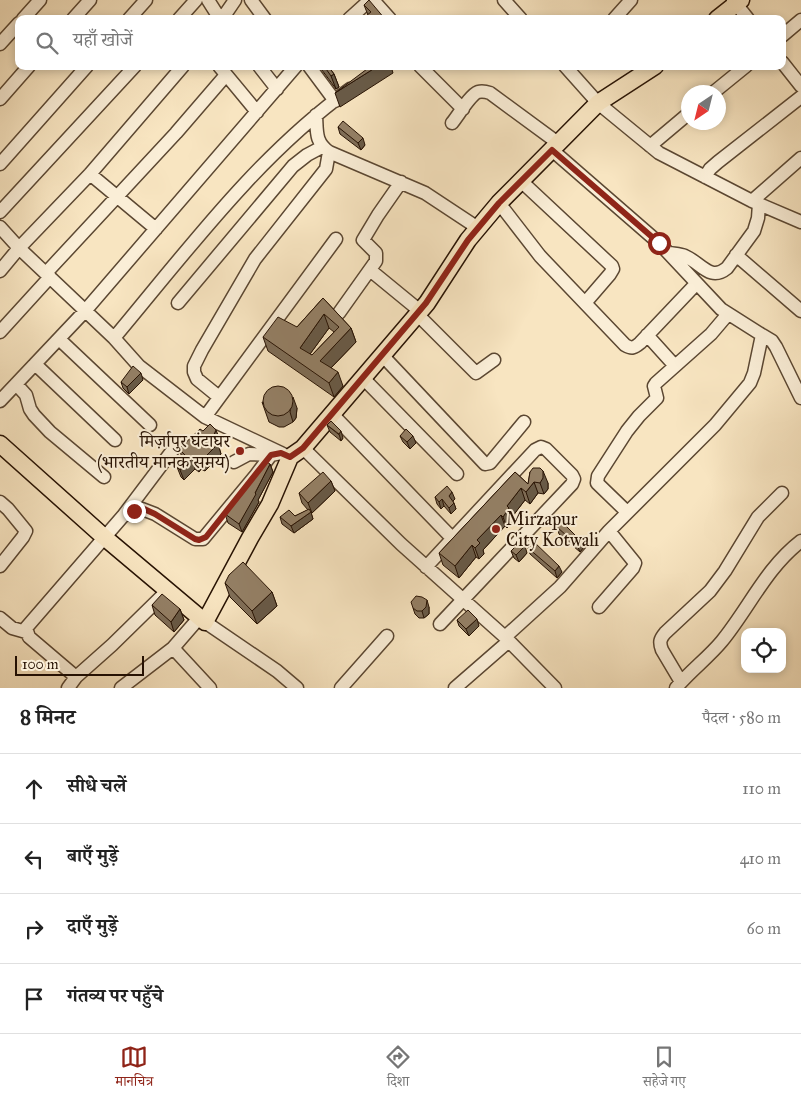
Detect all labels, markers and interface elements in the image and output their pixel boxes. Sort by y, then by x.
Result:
search box [15,15,786,70]
text: यहाँ खोजें [73,28,133,51]
icon: search [33,29,61,57]
north arrow [681,85,726,130]
route start [648,232,671,255]
place label: मिर्ज़ापुर घंटाघर (भारतीय मानक समय) [97,430,231,474]
marker: मिर्ज़ापुर घंटाघर (भारतीय मानक समय) [234,445,246,457]
route end [123,500,146,523]
place label: Mirzapur City Kotwali [506,508,599,551]
marker: Mirzapur City Kotwali [490,523,502,535]
map controls [741,628,786,673]
button: locate [741,628,786,673]
scale bar [15,653,144,676]
text: 100 m [22,656,59,673]
text: 8 मिनट [20,704,75,730]
text: पैदल · 580 m [702,708,781,727]
text: सीधे चलें [67,774,126,797]
icon: ahead [20,775,48,803]
text: 110 m [742,779,781,798]
text: बाएँ मुड़ें [67,844,118,867]
icon: left [20,845,48,873]
text: 410 m [740,849,781,868]
text: दाएँ मुड़ें [67,914,118,937]
icon: right [20,915,48,943]
text: 60 m [747,919,781,938]
text: गंतव्य पर पहुँचे [67,984,163,1007]
icon: arrive [20,985,48,1013]
tab: मानचित्र [115,1043,153,1095]
tab: दिशा [384,1043,412,1095]
tab: सहेजे गए [643,1043,686,1095]

